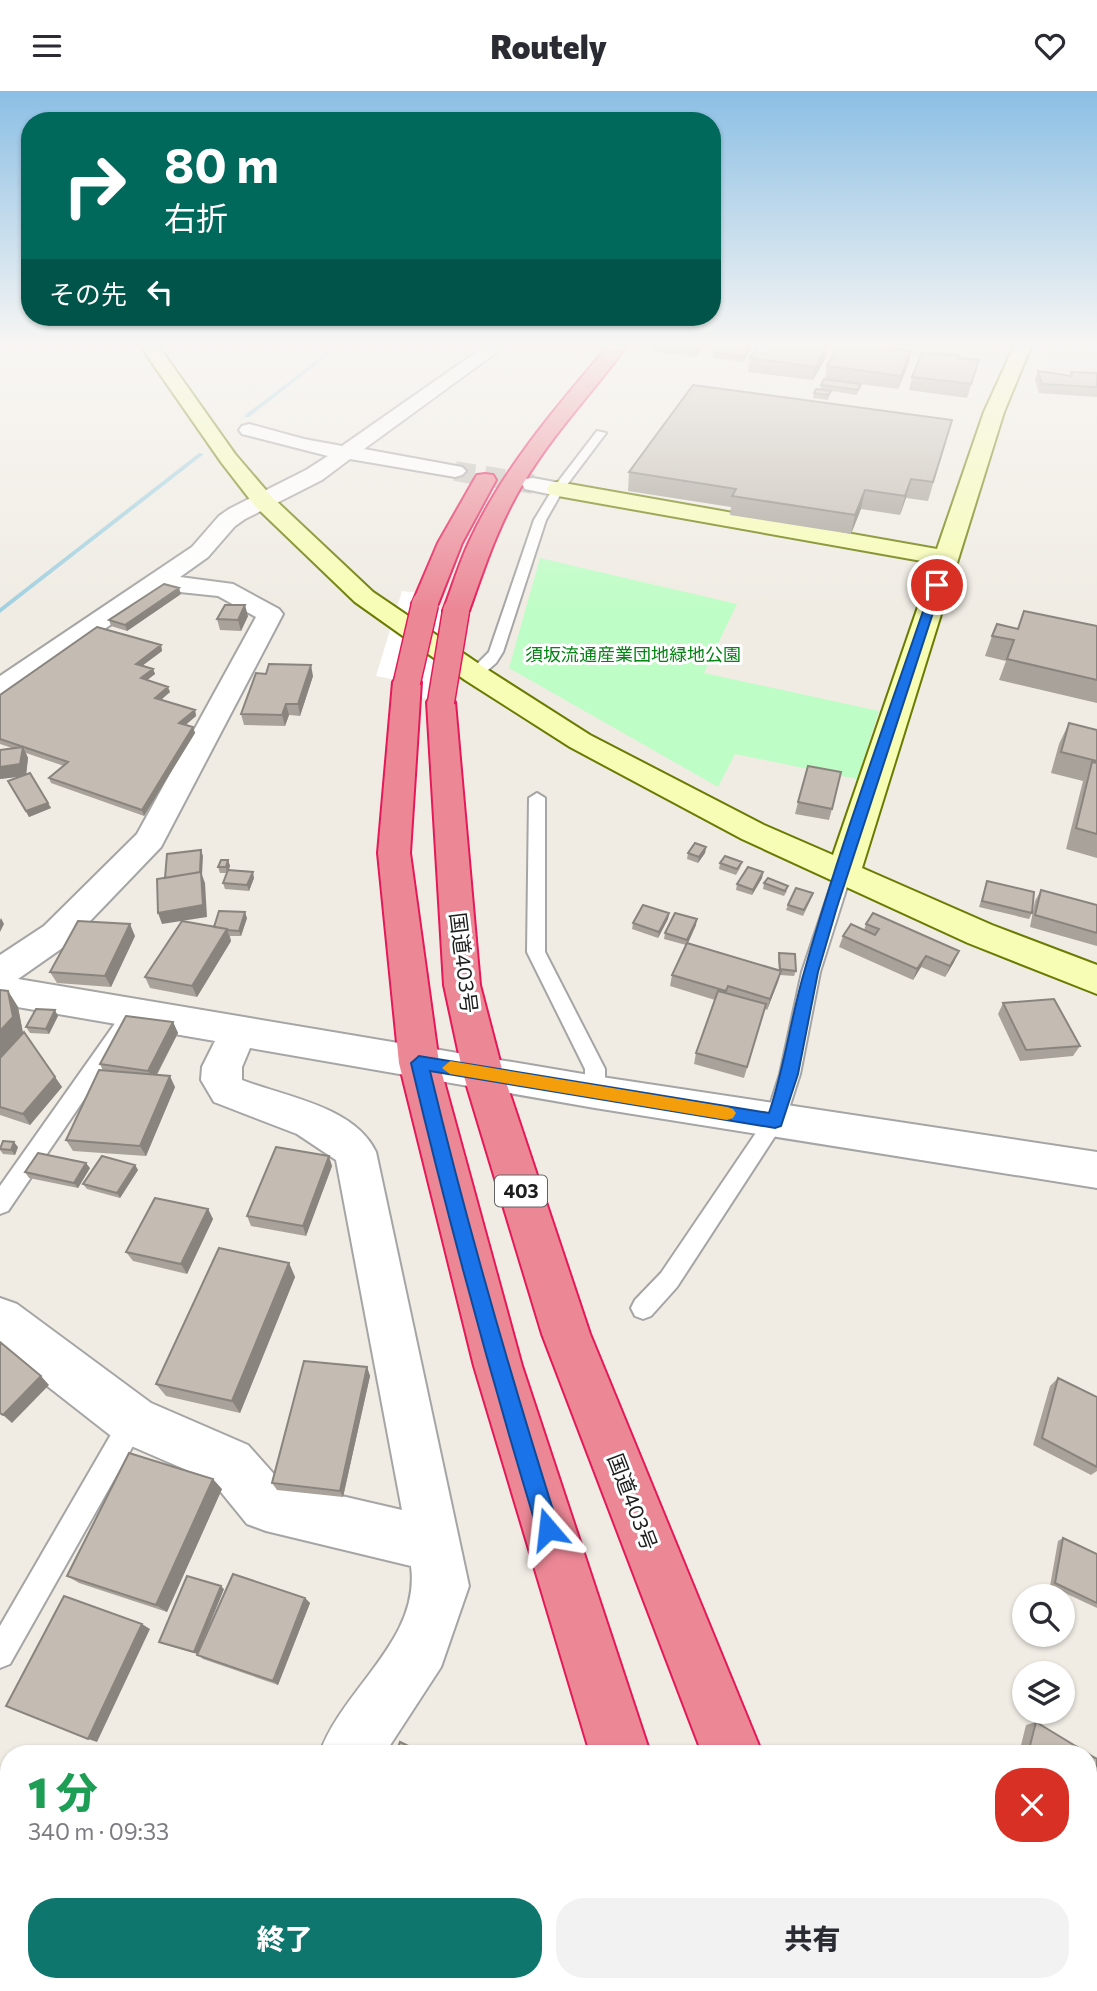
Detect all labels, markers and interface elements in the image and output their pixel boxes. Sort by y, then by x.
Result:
text: Routely [490,26,607,66]
icon: menu [28,27,66,65]
icon: heart [1031,27,1069,65]
text: 80 m [164,133,279,193]
icon: right [49,140,140,231]
text: 右折 [164,197,228,237]
icon: left [141,273,179,311]
text: その先 [49,278,127,309]
pin [907,555,967,615]
icon: arrive [918,566,956,604]
park label: 須坂流通産業団地緑地公園 [525,643,741,665]
street label: 国道403号 [446,911,483,1015]
road number: 403 [495,1175,547,1207]
street label: 国道403号 [604,1450,663,1553]
position arrow [511,1492,585,1566]
map controls [1012,1584,1075,1724]
button: search [1012,1584,1075,1647]
button: layers [1012,1661,1075,1724]
text: 1 分 [28,1765,98,1817]
button: close [995,1768,1069,1842]
text: 340 m · 09:33 [28,1817,169,1845]
button: 終了 [28,1898,542,1978]
button: 共有 [556,1898,1069,1978]

